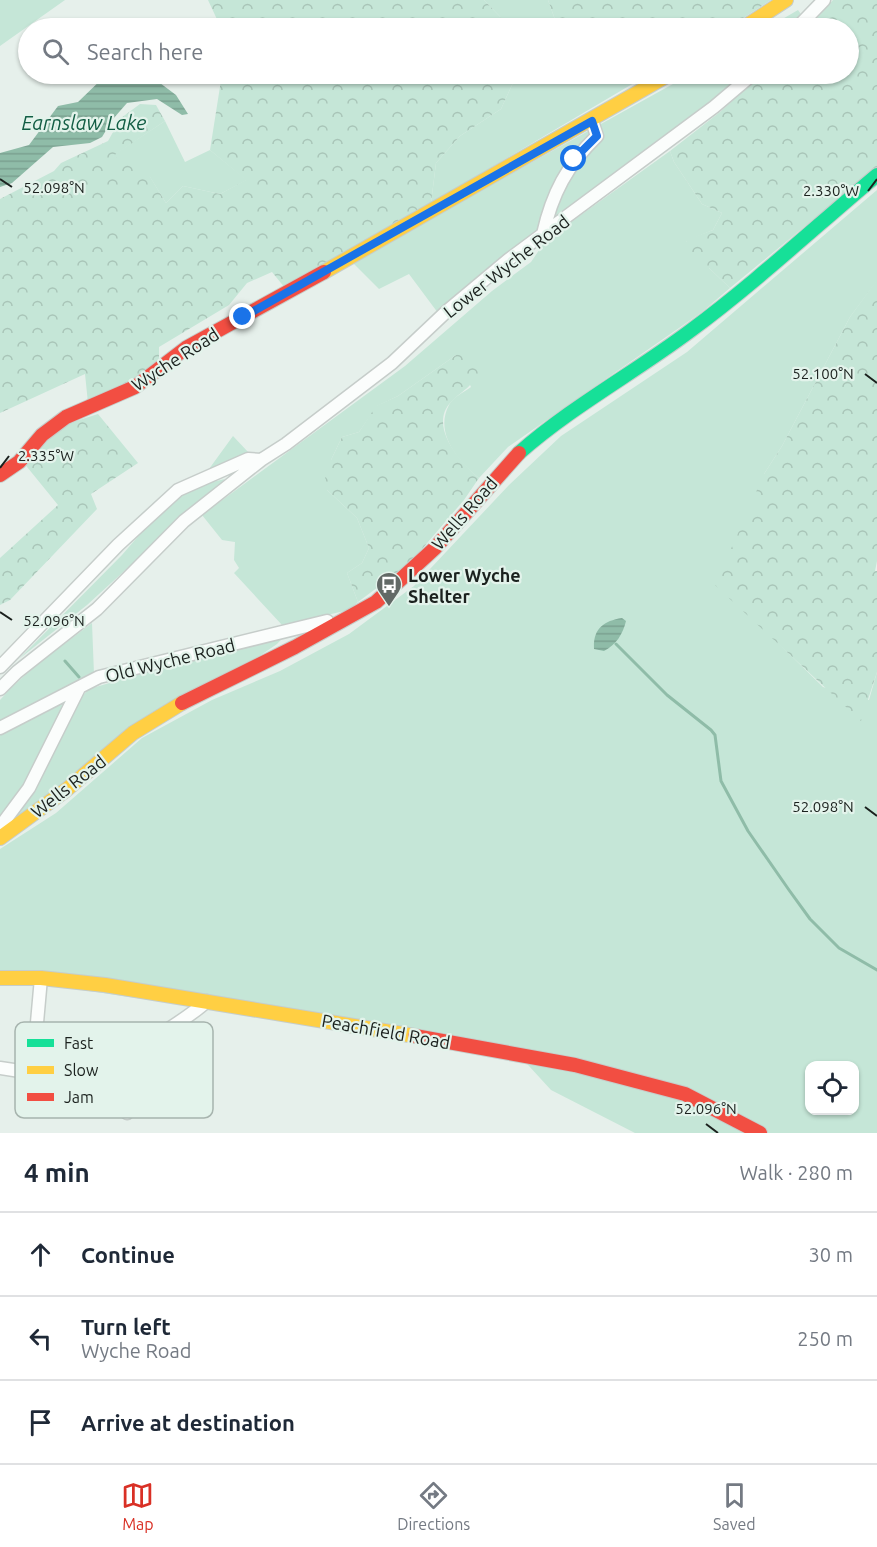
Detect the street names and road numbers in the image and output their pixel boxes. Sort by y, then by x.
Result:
street label: Lower Wyche Road [439,211,573,321]
street label: Wyche Road [128,324,222,394]
street label: Wells Road [427,473,501,553]
street label: Old Wyche Road [103,634,237,686]
street label: Wells Road [27,751,109,821]
street label: Peachfield Road [320,1010,452,1052]

